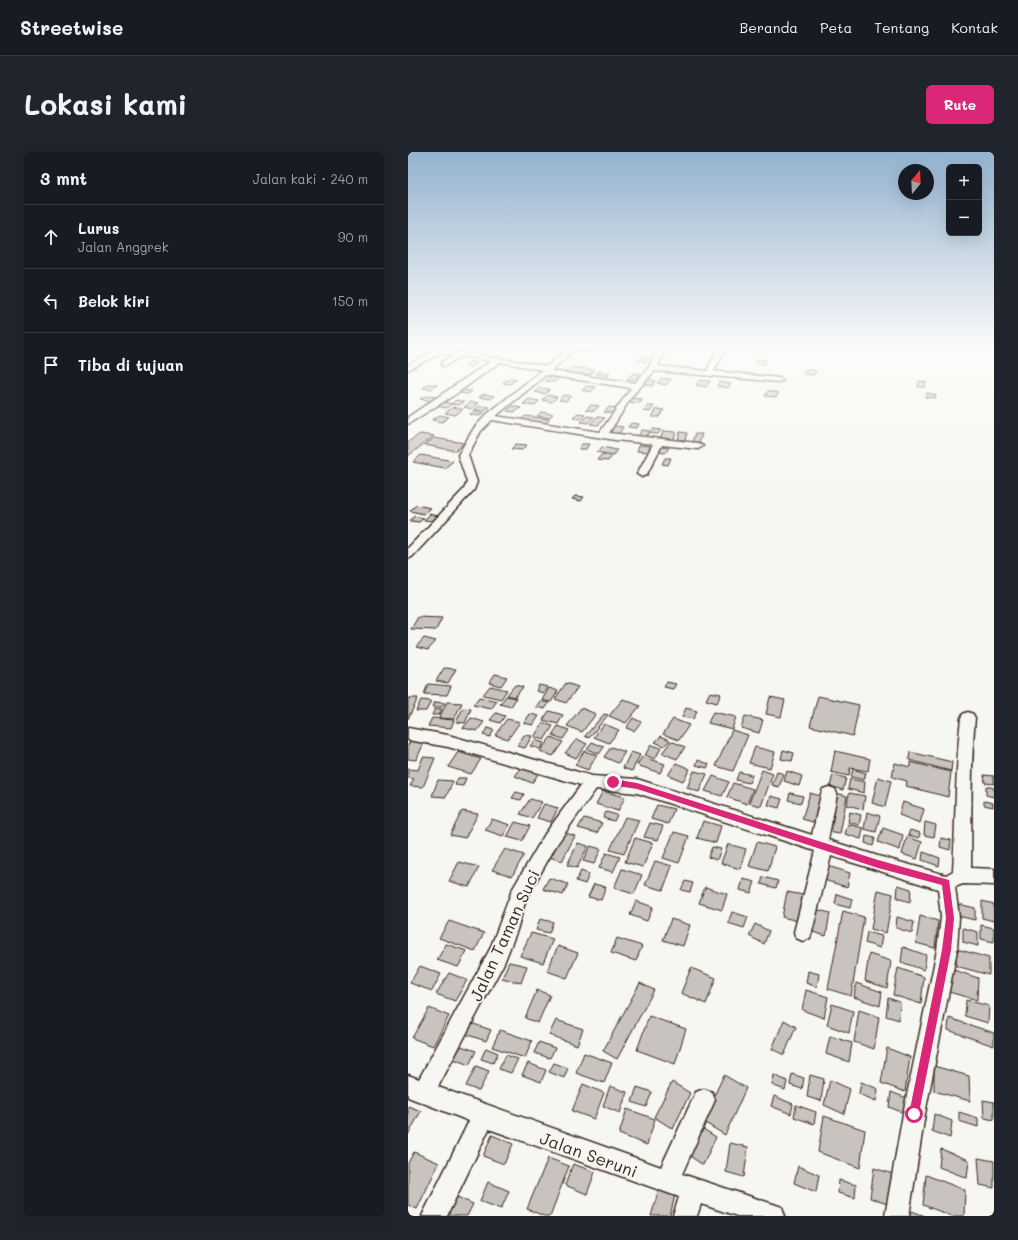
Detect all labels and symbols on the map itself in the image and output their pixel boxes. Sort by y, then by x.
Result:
north arrow [898,164,934,200]
route end [604,773,622,791]
street label: Jalan Taman Suci [464,866,544,1004]
route start [905,1105,923,1123]
street label: Jalan Seruni [537,1126,641,1182]

